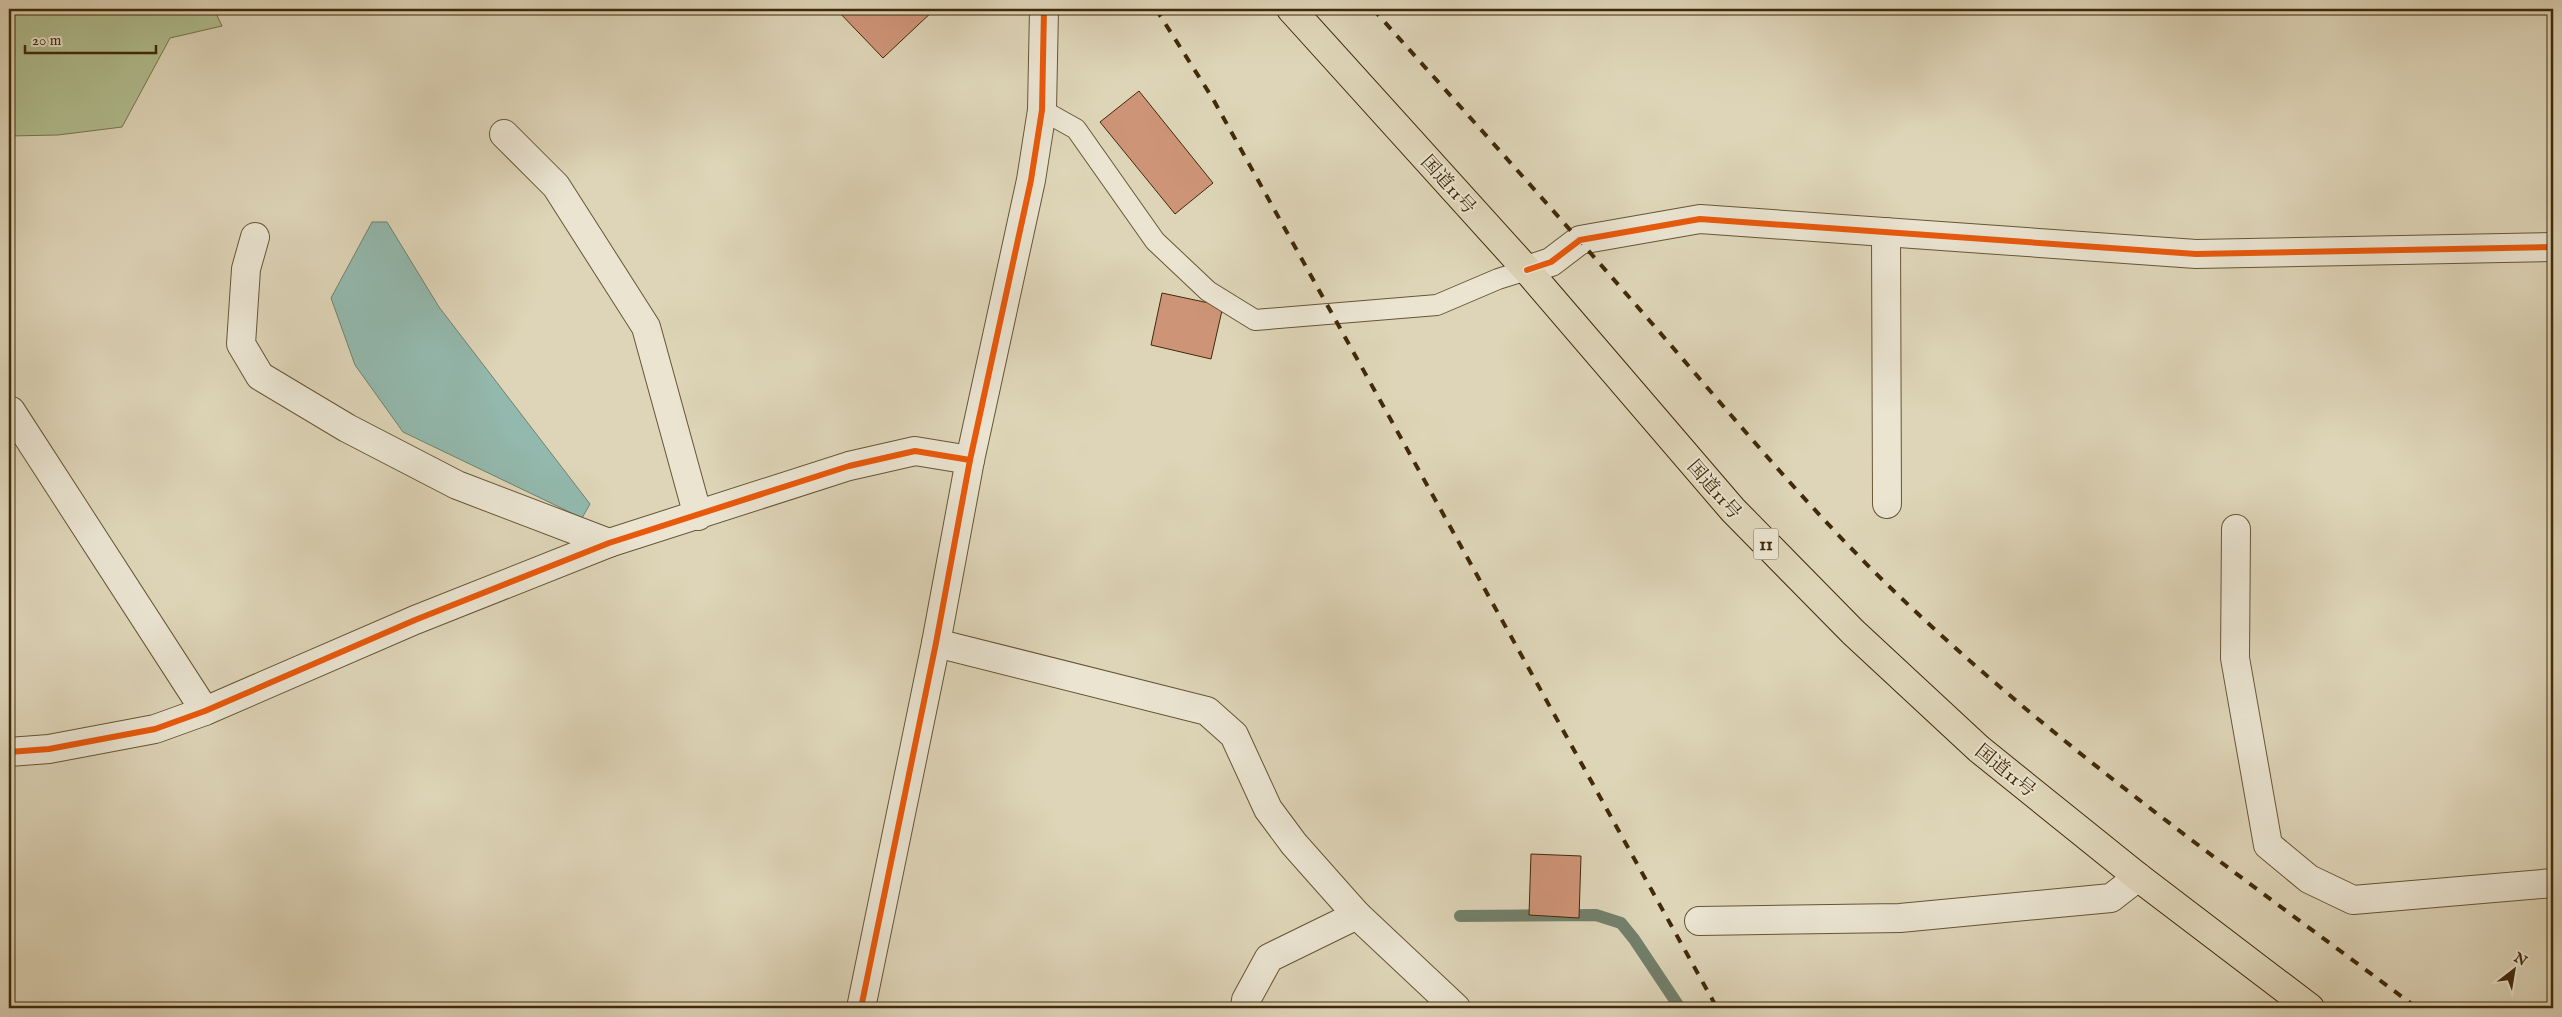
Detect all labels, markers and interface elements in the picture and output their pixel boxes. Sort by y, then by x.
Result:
scale bar [25,22,156,54]
text: 20 m [32,31,62,50]
street label: 国道11号 [1415,151,1480,220]
street label: 国道11号 [1681,456,1746,525]
road number: 11 [1754,528,1778,560]
street label: 国道11号 [1970,740,2040,803]
north arrow [2490,944,2540,994]
text: N [2509,948,2530,971]

